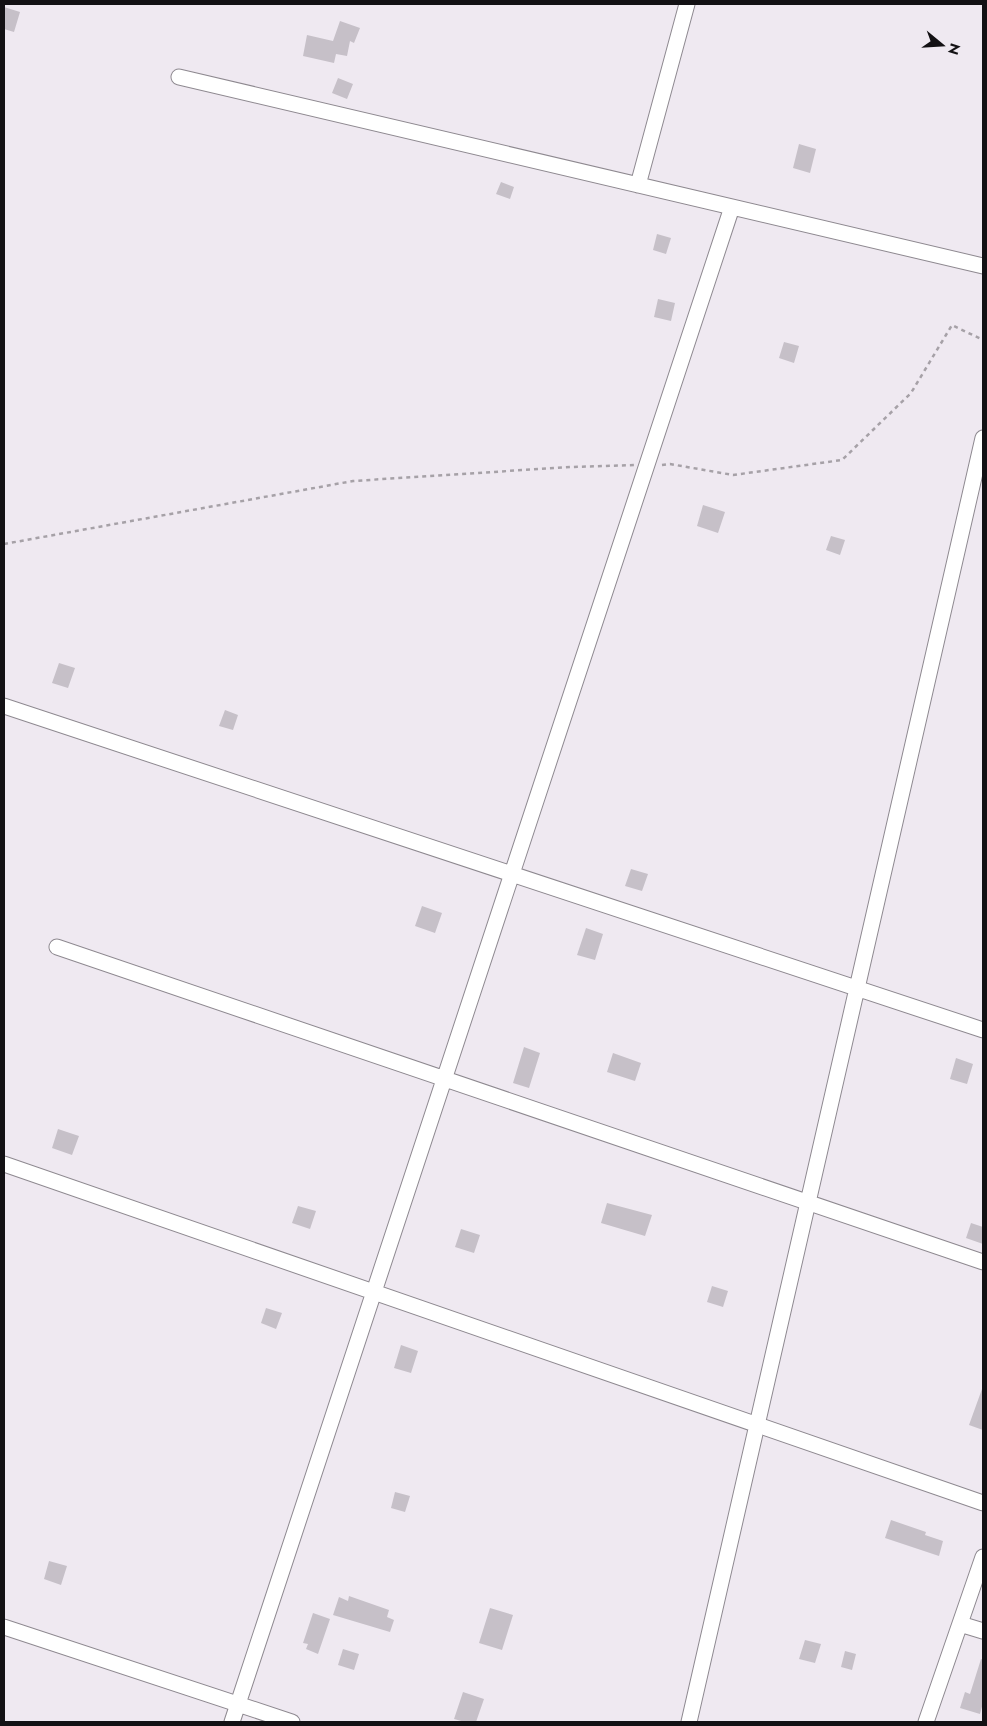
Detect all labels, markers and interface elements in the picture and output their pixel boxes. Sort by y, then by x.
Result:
north arrow [917,20,967,70]
text: N [943,41,966,57]

